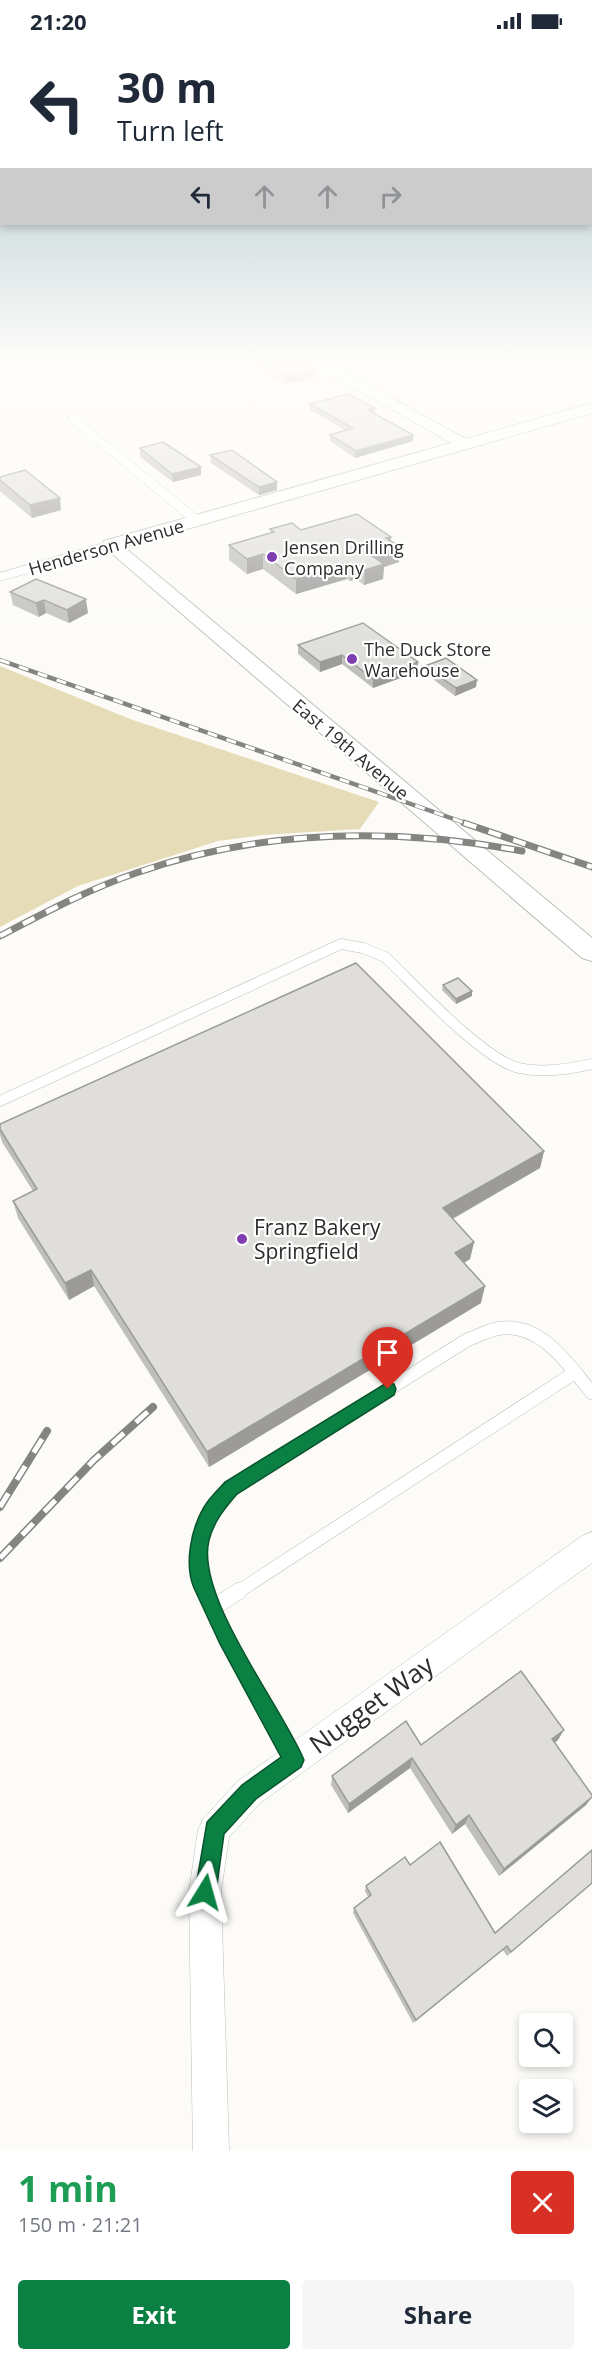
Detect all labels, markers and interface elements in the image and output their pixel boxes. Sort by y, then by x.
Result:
text: 21:20 [30,6,87,36]
text: 30 m [117,58,217,115]
icon: left [18,66,96,144]
text: Turn left [117,112,224,149]
icon: left [185,180,218,213]
icon: ahead [248,180,281,213]
icon: ahead [311,180,344,213]
icon: right [374,180,407,213]
street label: Henderson Avenue [25,513,187,581]
place label: Jensen Drilling Company [282,535,404,580]
marker: Jensen Drilling Company [265,550,279,564]
place label: The Duck Store Warehouse [364,637,491,682]
marker: The Duck Store Warehouse [345,652,359,666]
street label: East 19th Avenue [288,693,414,805]
place label: Franz Bakery Springfield [254,1213,381,1265]
marker: Franz Bakery Springfield [235,1232,249,1246]
pin [362,1327,413,1389]
icon: arrive [371,1336,404,1369]
street label: Nugget Way [301,1646,441,1761]
position arrow [173,1860,237,1924]
map controls [519,2013,573,2133]
button: search [519,2013,573,2067]
button: layers [519,2079,573,2133]
text: 1 min [18,2164,118,2213]
button: close [511,2171,574,2234]
text: 150 m · 21:21 [18,2211,143,2238]
button: Exit [18,2280,290,2349]
button: Share [302,2280,574,2349]

